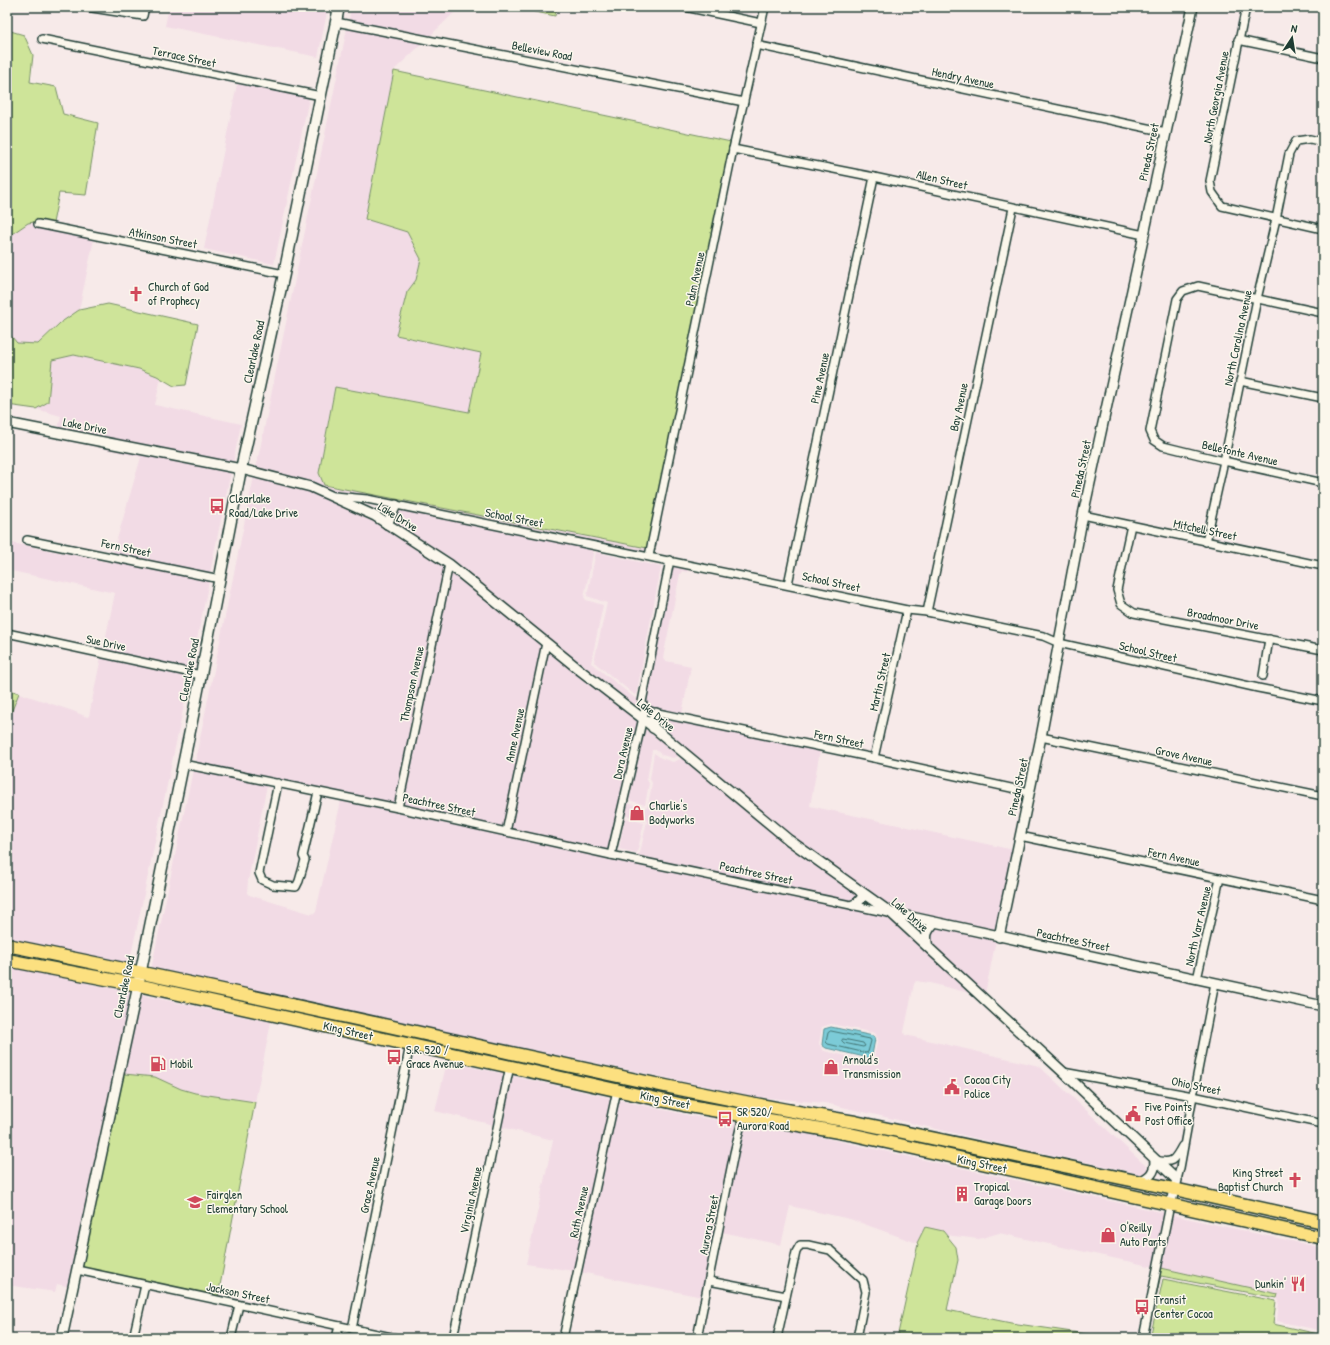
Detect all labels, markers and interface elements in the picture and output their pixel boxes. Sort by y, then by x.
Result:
north arrow [1272,18,1312,58]
text: N [1290,21,1299,36]
street label: Belleview Road [511,36,574,65]
street label: Terrace Street [151,41,218,72]
street label: North Georgia Avenue [1198,49,1233,145]
street label: Hendry Avenue [930,63,996,92]
street label: Pineda Street [1134,121,1163,182]
street label: Allen Street [915,165,970,194]
street label: Atkinson Street [128,223,199,253]
street label: Palm Avenue [680,250,709,308]
place label: Church of God of Prophecy [148,278,209,309]
church icon: Church of God of Prophecy [127,285,145,303]
street label: North Carolina Avenue [1219,288,1256,387]
street label: Clearlake Road [239,319,269,385]
street label: Pine Avenue [806,351,833,405]
street label: Bay Avenue [945,381,972,433]
street label: Lake Drive [62,413,109,438]
street label: Bellefonte Avenue [1200,436,1280,470]
street label: Pineda Street [1066,438,1095,499]
place label: Clearlake Road/Lake Drive [229,490,298,521]
bus stop icon: Clearlake Road/Lake Drive [208,497,226,515]
street label: Lake Drive [375,498,422,536]
street label: School Street [484,504,545,532]
street label: Mitchell Street [1172,515,1239,545]
street label: Fern Street [99,534,153,561]
street label: School Street [801,567,862,596]
street label: Broadmoor Drive [1186,603,1261,634]
street label: Sue Drive [85,630,128,655]
street label: Clearlake Road [174,637,203,703]
street label: School Street [1118,637,1180,667]
street label: Thompson Avenue [395,644,428,723]
street label: Martin Street [865,650,895,713]
street label: Lake Drive [634,694,679,735]
street label: Anne Avenue [501,706,529,763]
street label: Dora Avenue [608,725,637,781]
street label: Fern Street [812,725,866,752]
street label: Grove Avenue [1154,741,1214,770]
street label: Pineda Street [1003,756,1032,817]
street label: Peachtree Street [401,789,478,821]
place label: Charlie's Bodyworks [649,797,695,828]
shop icon: Charlie's Bodyworks [628,804,646,822]
street label: Fern Avenue [1146,843,1202,870]
street label: Peachtree Street [718,857,795,889]
street label: North Varr Avenue [1180,884,1215,968]
street label: Lake Drive [888,894,933,936]
street label: Peachtree Street [1035,924,1112,956]
street label: Clearlake Road [109,954,139,1020]
street label: King Street [322,1017,375,1045]
place label: S.R. 520 / Grace Avenue [406,1041,464,1072]
bus stop icon: S.R. 520 / Grace Avenue [385,1048,403,1066]
place label: Arnold's Transmission [843,1051,901,1082]
fuel station icon: Mobil [149,1055,167,1073]
place label: Mobil [170,1055,194,1072]
shop icon: Arnold's Transmission [822,1058,840,1076]
place label: Cocoa City Police [964,1071,1011,1102]
street label: Ohio Street [1170,1072,1223,1099]
public building icon: Cocoa City Police [943,1078,961,1096]
street label: King Street [639,1086,692,1113]
place label: Five Points Post Office [1144,1098,1192,1129]
place label: SR 520/ Aurora Road [737,1103,789,1134]
public building icon: Five Points Post Office [1124,1105,1142,1123]
bus stop icon: SR 520/ Aurora Road [716,1110,734,1128]
street label: King Street [956,1150,1009,1177]
street label: Grace Avenue [355,1155,384,1215]
place label: King Street Baptist Church [1218,1164,1284,1195]
street label: Virginia Avenue [455,1165,486,1235]
church icon: King Street Baptist Church [1286,1171,1304,1189]
place label: Tropical Garage Doors [974,1178,1032,1209]
street label: Ruth Avenue [565,1184,592,1239]
building icon: Tropical Garage Doors [953,1185,971,1203]
place label: Fairglen Elementary School [206,1186,289,1217]
school or university icon: Fairglen Elementary School [186,1193,204,1211]
street label: Aurora Street [694,1193,723,1256]
place label: O'Reilly Auto Parts [1120,1219,1167,1250]
shop icon: O'Reilly Auto Parts [1099,1226,1117,1244]
place label: Dunkin' [1255,1275,1286,1292]
restaurant icon: Dunkin' [1289,1275,1307,1293]
street label: Jackson Street [205,1278,272,1308]
place label: Transit Center Cocoa [1154,1291,1213,1322]
bus stop icon: Transit Center Cocoa [1133,1298,1151,1316]

